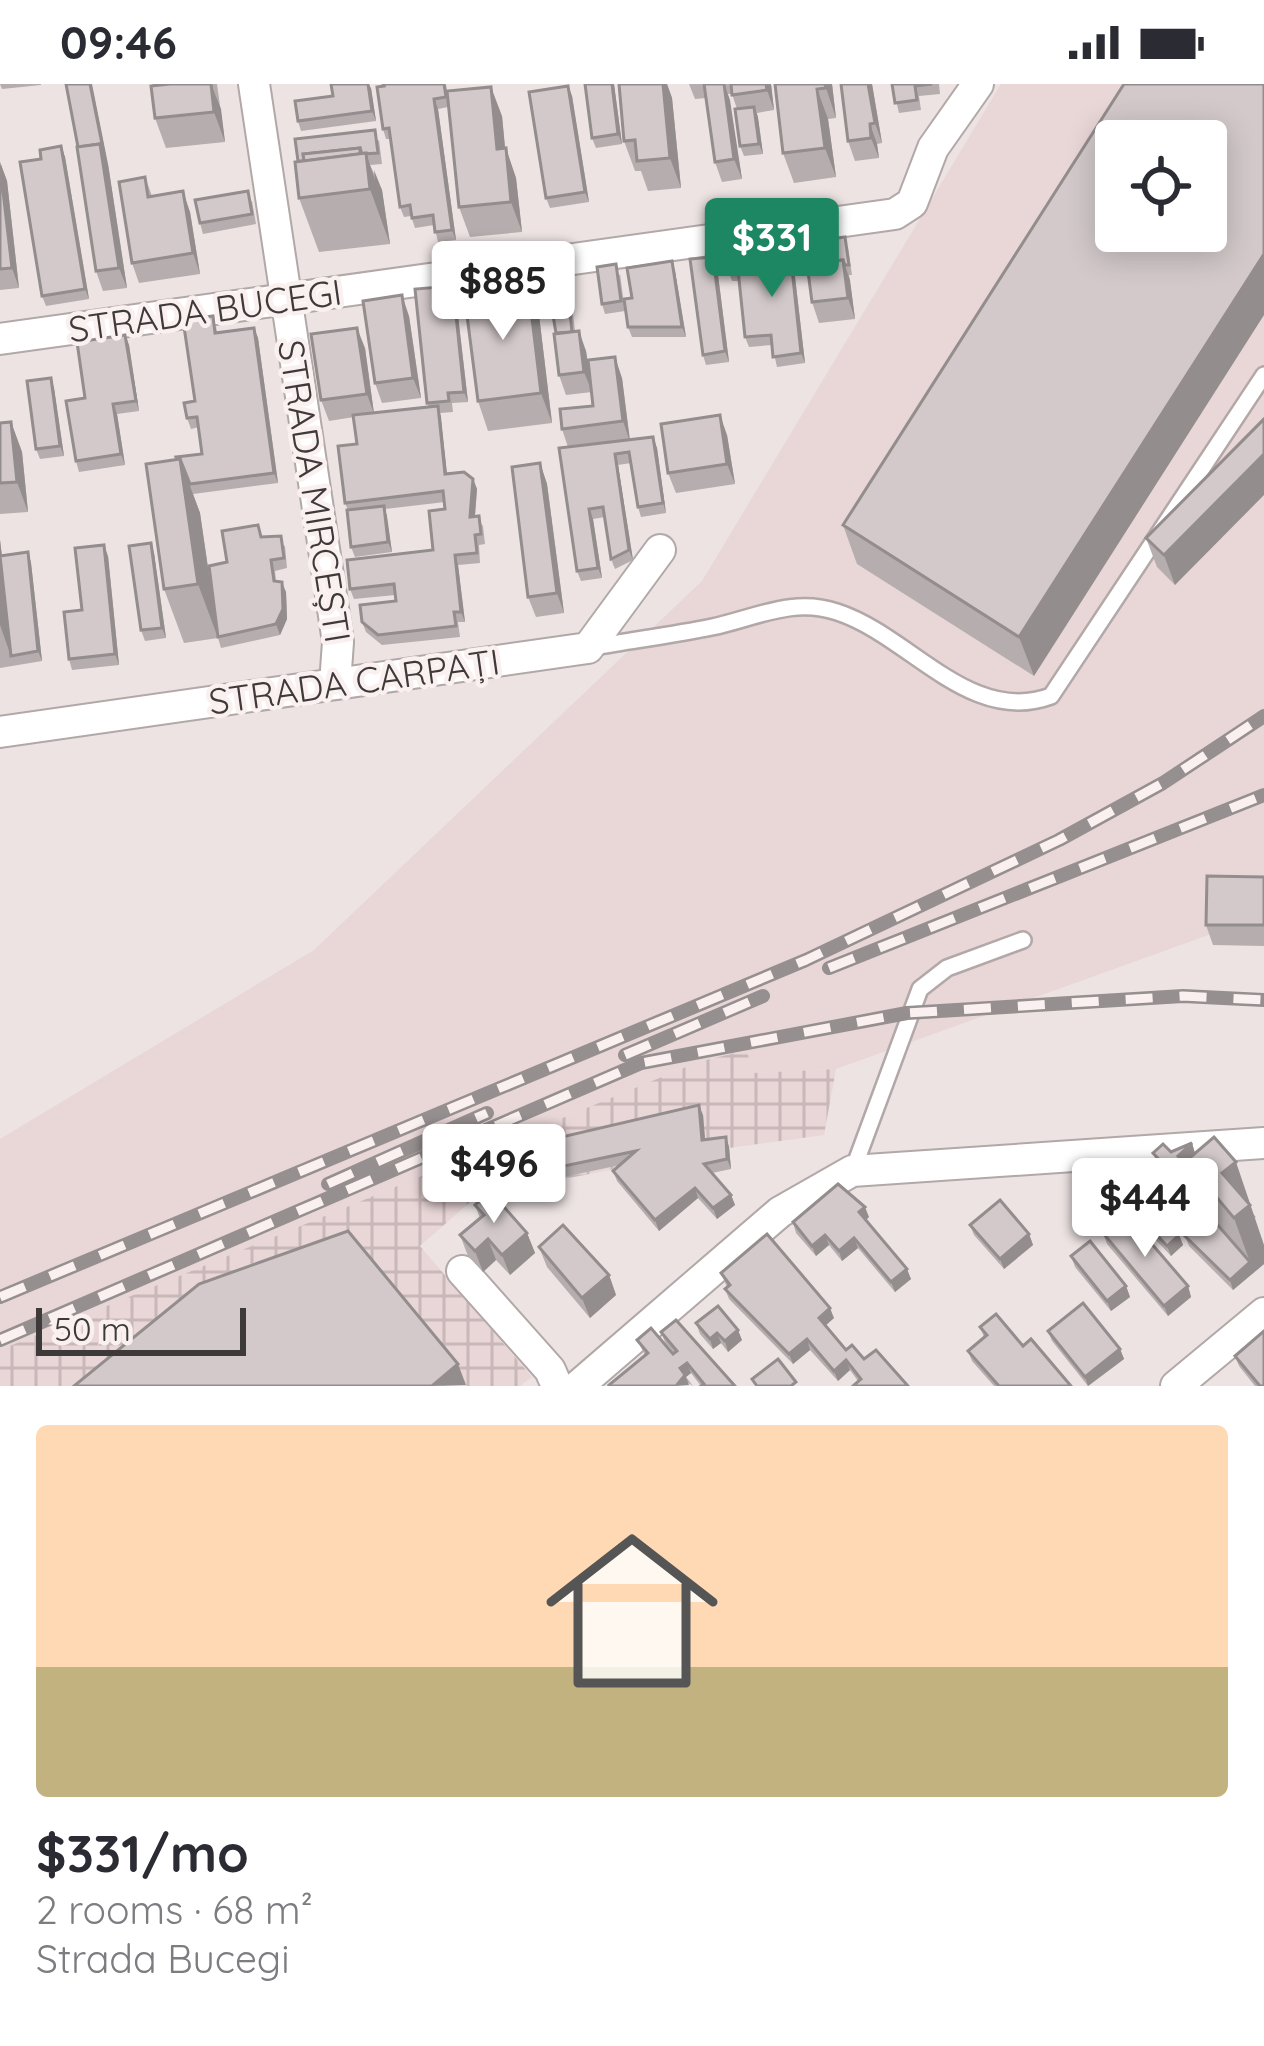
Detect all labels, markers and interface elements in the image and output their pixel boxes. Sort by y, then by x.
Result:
text: 09:46 [60,14,177,70]
map controls [1095,120,1227,252]
button: locate [1095,120,1227,252]
pin: $331 [701,198,843,300]
text: $331 [732,212,812,261]
pin: $885 [432,241,574,343]
text: $885 [459,255,547,304]
street label: STRADA BUCEGI [66,269,344,351]
street label: STRADA MIRCEȘTI [269,337,361,645]
street label: STRADA CARPAȚI [206,638,502,724]
pin: $496 [423,1124,565,1226]
text: $496 [449,1138,539,1187]
pin: $444 [1074,1158,1216,1260]
text: $444 [1099,1172,1191,1221]
scale bar [36,1302,246,1355]
text: 50 m [54,1308,131,1349]
icon: home [524,1503,740,1719]
text: $331/mo [36,1821,249,1885]
text: 2 rooms · 68 m² [36,1885,313,1934]
text: Strada Bucegi [36,1934,290,1983]

